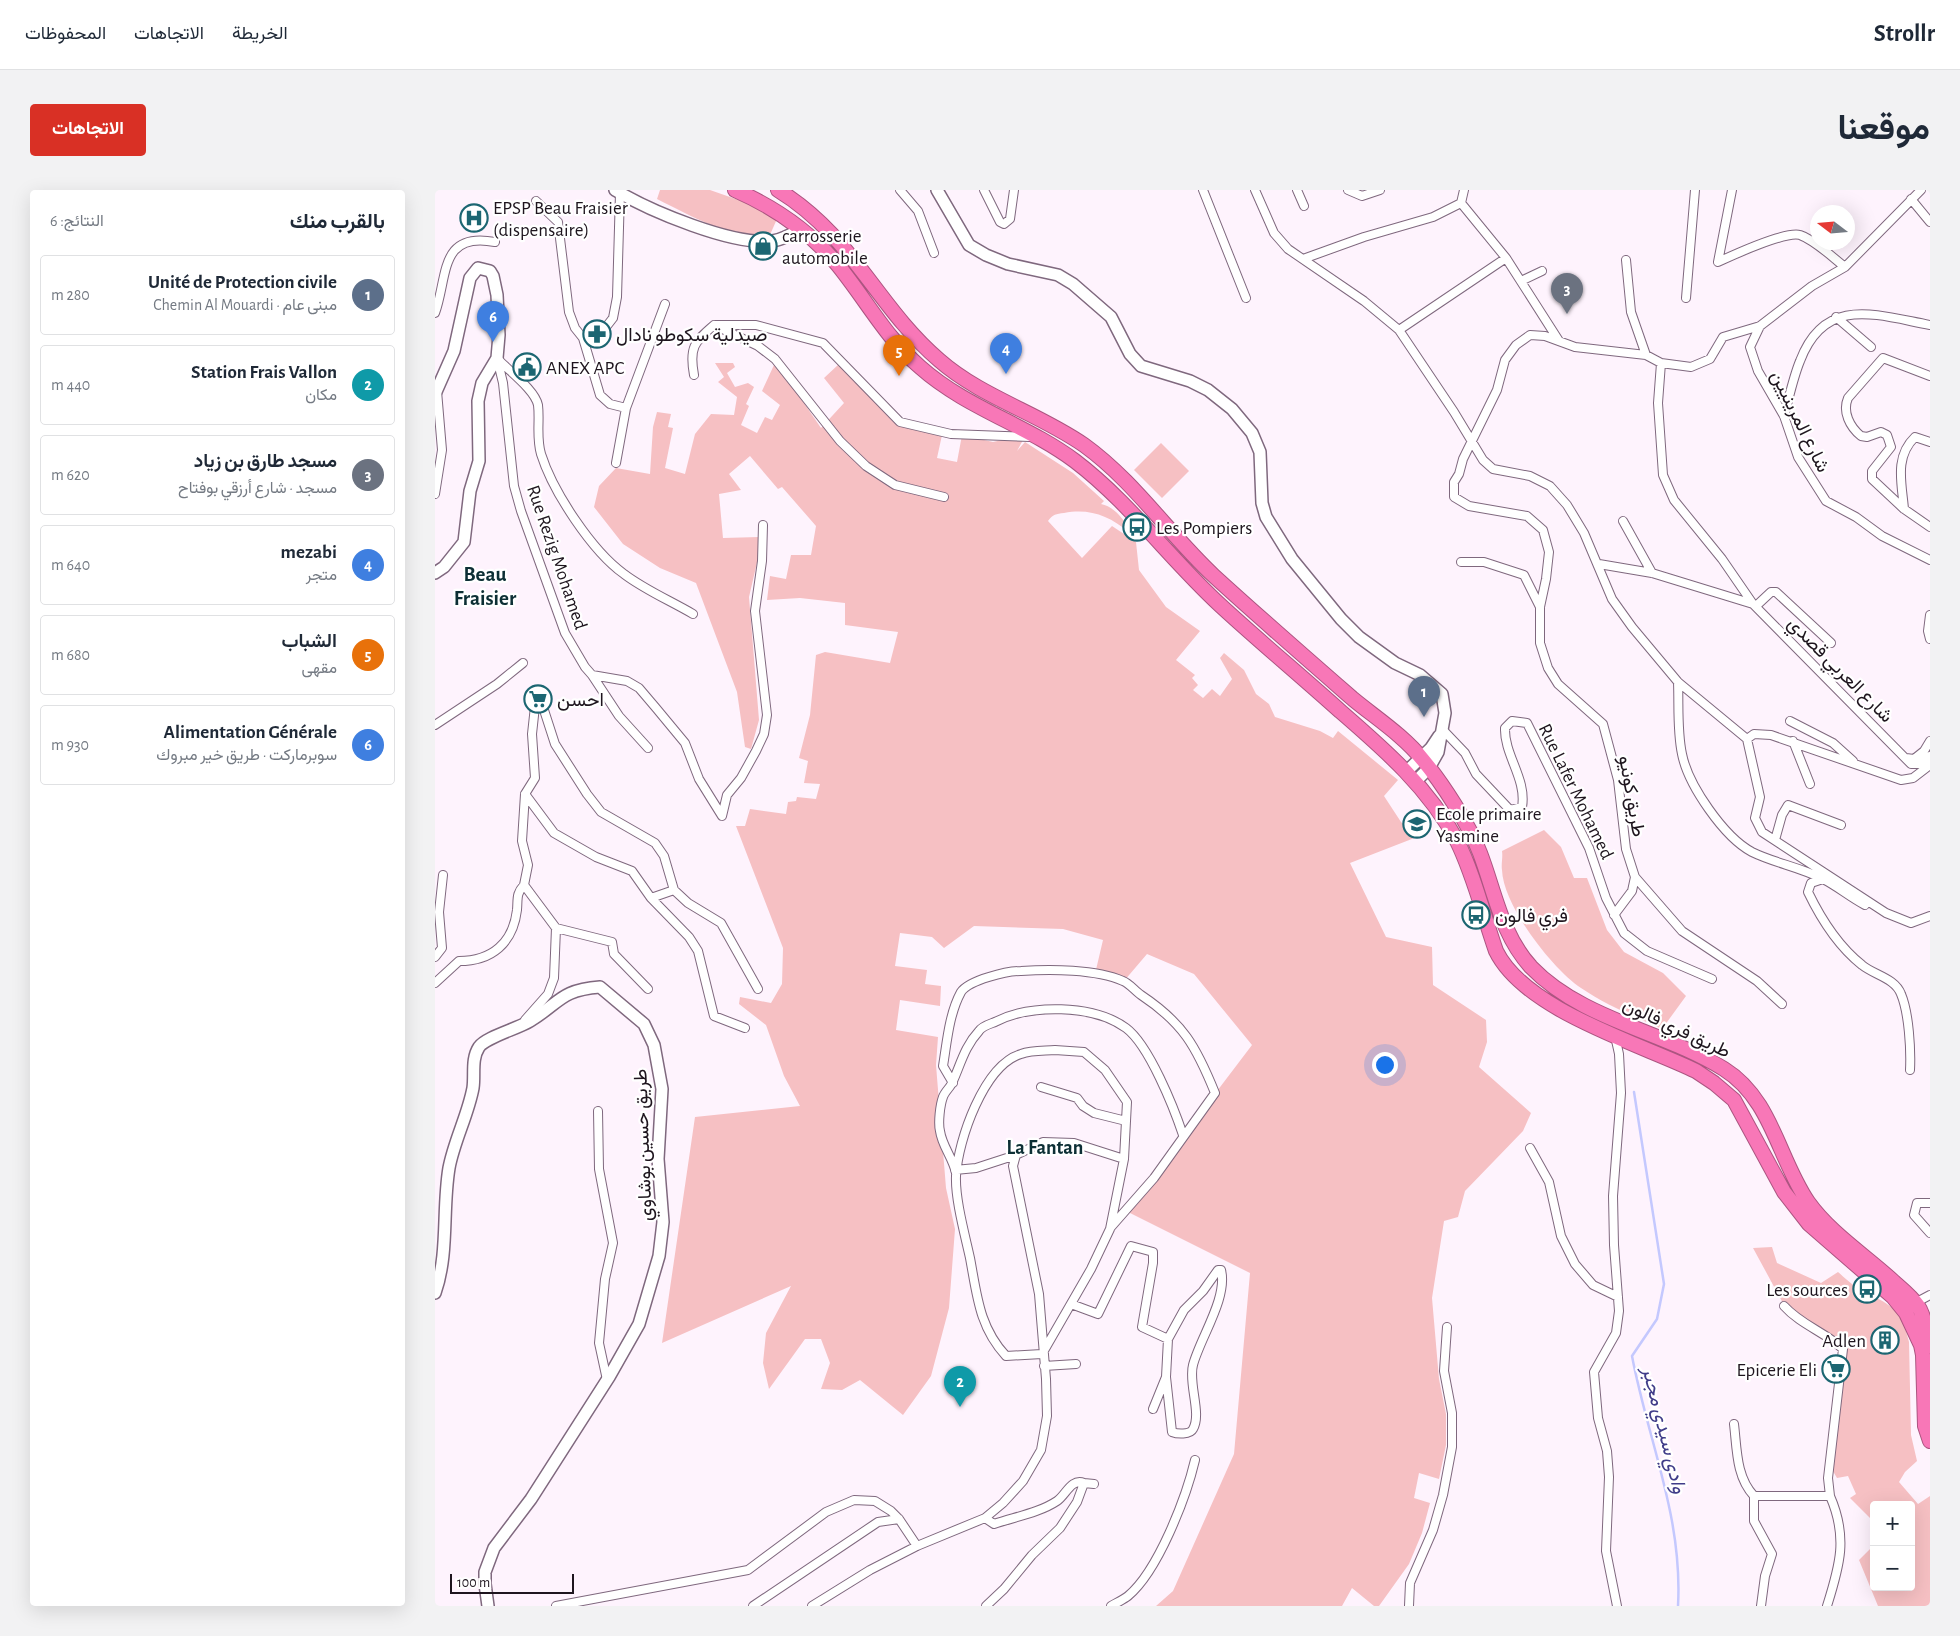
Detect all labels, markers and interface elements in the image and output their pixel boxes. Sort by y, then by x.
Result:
text: Strollr [1874,22,1935,46]
text: المحفوظات [25,25,106,43]
text: الاتجاهات [134,25,204,43]
text: الخريطة [232,25,288,43]
button: الاتجاهات [30,104,146,156]
text: موقعنا [1837,111,1930,146]
place label: EPSP Beau Fraisier (dispensaire) [493,199,628,240]
hospital icon: EPSP Beau Fraisier (dispensaire) [459,203,489,233]
north arrow [1810,205,1855,250]
text: بالقرب منك [290,211,385,232]
text: النتائج: 6 [50,213,104,229]
place label: carrosserie automobile [782,227,868,268]
shop icon: carrosserie automobile [748,231,778,261]
text: Unité de Protection civile [148,273,337,292]
pin: 3 [1551,273,1583,314]
text: 280 m [51,287,90,303]
text: 1 [365,287,371,303]
text: مبنى عام · Chemin Al Mouardi [153,297,337,313]
pin: 6 [477,301,509,342]
pharmacy icon: صيدلية سكوطو نادال [582,319,612,349]
place label: صيدلية سكوطو نادال [616,326,767,346]
pin: 4 [990,333,1022,374]
pin: 5 [883,335,915,376]
public building icon: ANEX APC [512,352,542,382]
place label: ANEX APC [546,359,624,378]
text: Station Frais Vallon [191,363,337,382]
street label: شارع المرينيين [1765,368,1832,476]
text: 440 m [51,377,90,393]
text: 2 [364,377,372,393]
text: مكان [305,387,337,403]
text: مسجد طارق بن زياد [194,452,337,471]
text: 620 m [51,467,90,483]
text: 3 [365,467,371,483]
text: مسجد · شارع أرزقي بوفتاح [178,480,337,496]
street label: Rue Rezig Mohamed [523,483,590,632]
bus stop icon: Les Pompiers [1122,512,1152,542]
place label: Les Pompiers [1156,519,1252,538]
text: mezabi [281,543,337,562]
text: 640 m [51,557,90,573]
text: 4 [364,557,372,573]
district label: Beau Fraisier [454,564,517,609]
text: متجر [306,567,337,583]
street label: شارع العربي قصدي [1780,614,1896,730]
text: الشباب [282,632,337,651]
text: 680 m [51,647,90,663]
text: 5 [365,647,371,663]
text: مقهى [302,660,337,676]
pin: 1 [1408,676,1440,717]
supermarket icon: احسن [523,684,553,714]
place label: احسن [557,691,604,711]
street label: Rue Lafer Mohamed [1535,721,1617,862]
text: Alimentation Générale [163,723,337,742]
text: 930 m [51,737,89,753]
text: 6 [364,737,372,753]
text: سوبرماركت · طريق خير مبروك [156,747,337,763]
street label: طريق كونيو [1614,754,1648,839]
place label: Ecole primaire Yasmine [1436,805,1542,846]
school or university icon: Ecole primaire Yasmine [1402,809,1432,839]
bus stop icon: فري فالون [1461,900,1491,930]
place label: فري فالون [1495,907,1568,931]
street label: طريق فري فالون [1617,995,1733,1066]
your location [1372,1052,1398,1078]
street label: طريق حسين بوشاوي [631,1068,661,1221]
district label: La Fantan [1007,1138,1083,1158]
bus stop icon: Les sources [1852,1274,1882,1304]
place label: Les sources [1766,1281,1848,1300]
building icon: Adlen [1870,1325,1900,1355]
place label: Adlen [1822,1332,1866,1351]
supermarket icon: Epicerie Eli [1821,1354,1851,1384]
place label: Epicerie Eli [1736,1361,1817,1380]
water label: وادي سيدي مجبر [1633,1363,1689,1497]
pin: 2 [944,1366,976,1407]
map controls [1870,1501,1915,1591]
button: + [1870,1501,1915,1546]
button: − [1870,1546,1915,1591]
scale bar [450,1571,574,1594]
text: 100 m [457,1576,490,1590]

